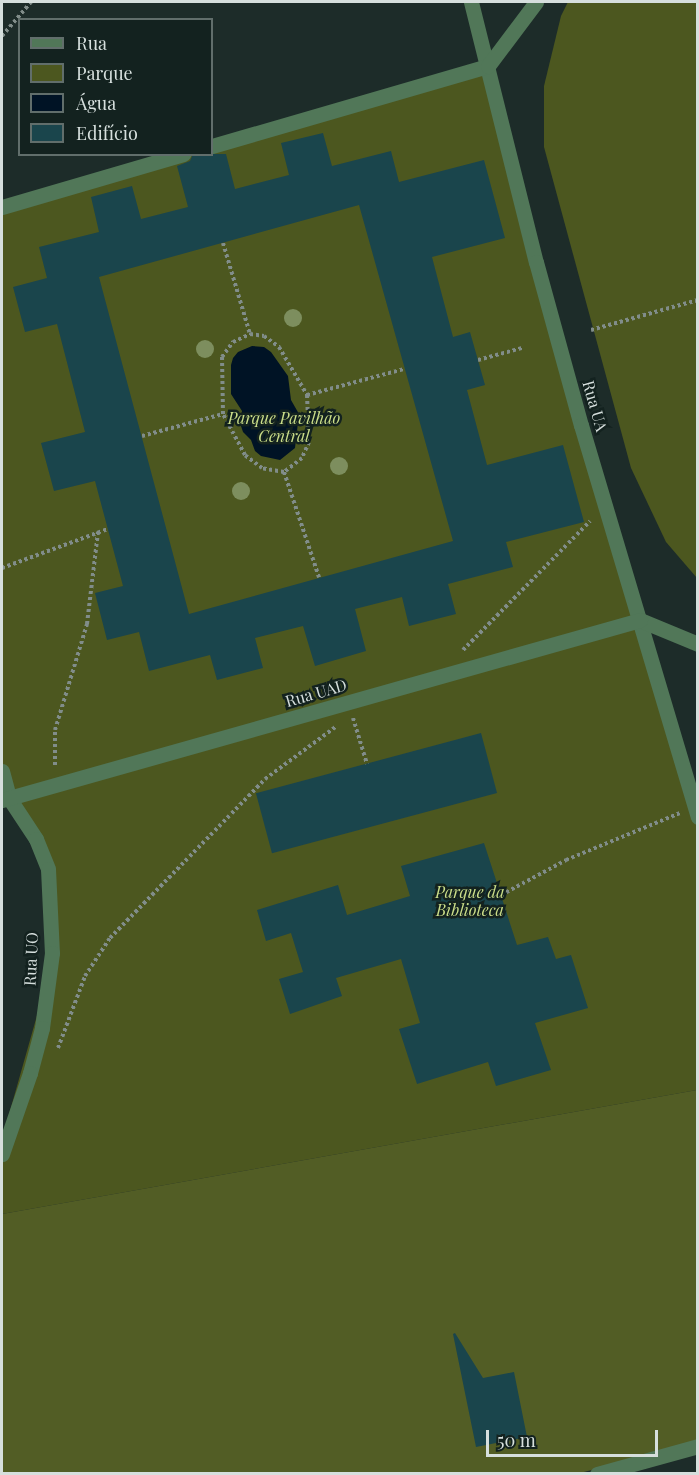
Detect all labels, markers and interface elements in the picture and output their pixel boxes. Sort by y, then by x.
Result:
legend [18,18,213,156]
text: Rua [76,31,107,55]
text: Parque [76,61,133,85]
text: Água [76,91,116,115]
text: Edifício [76,121,138,145]
street label: Rua UA [579,378,611,434]
park label: Parque Pavilhão Central [228,408,340,446]
street label: Rua UAD [283,675,349,711]
park label: Parque da Biblioteca [435,882,505,920]
street label: Rua UO [20,931,42,987]
scale bar [489,1418,662,1456]
text: 50 m [497,1428,536,1452]

